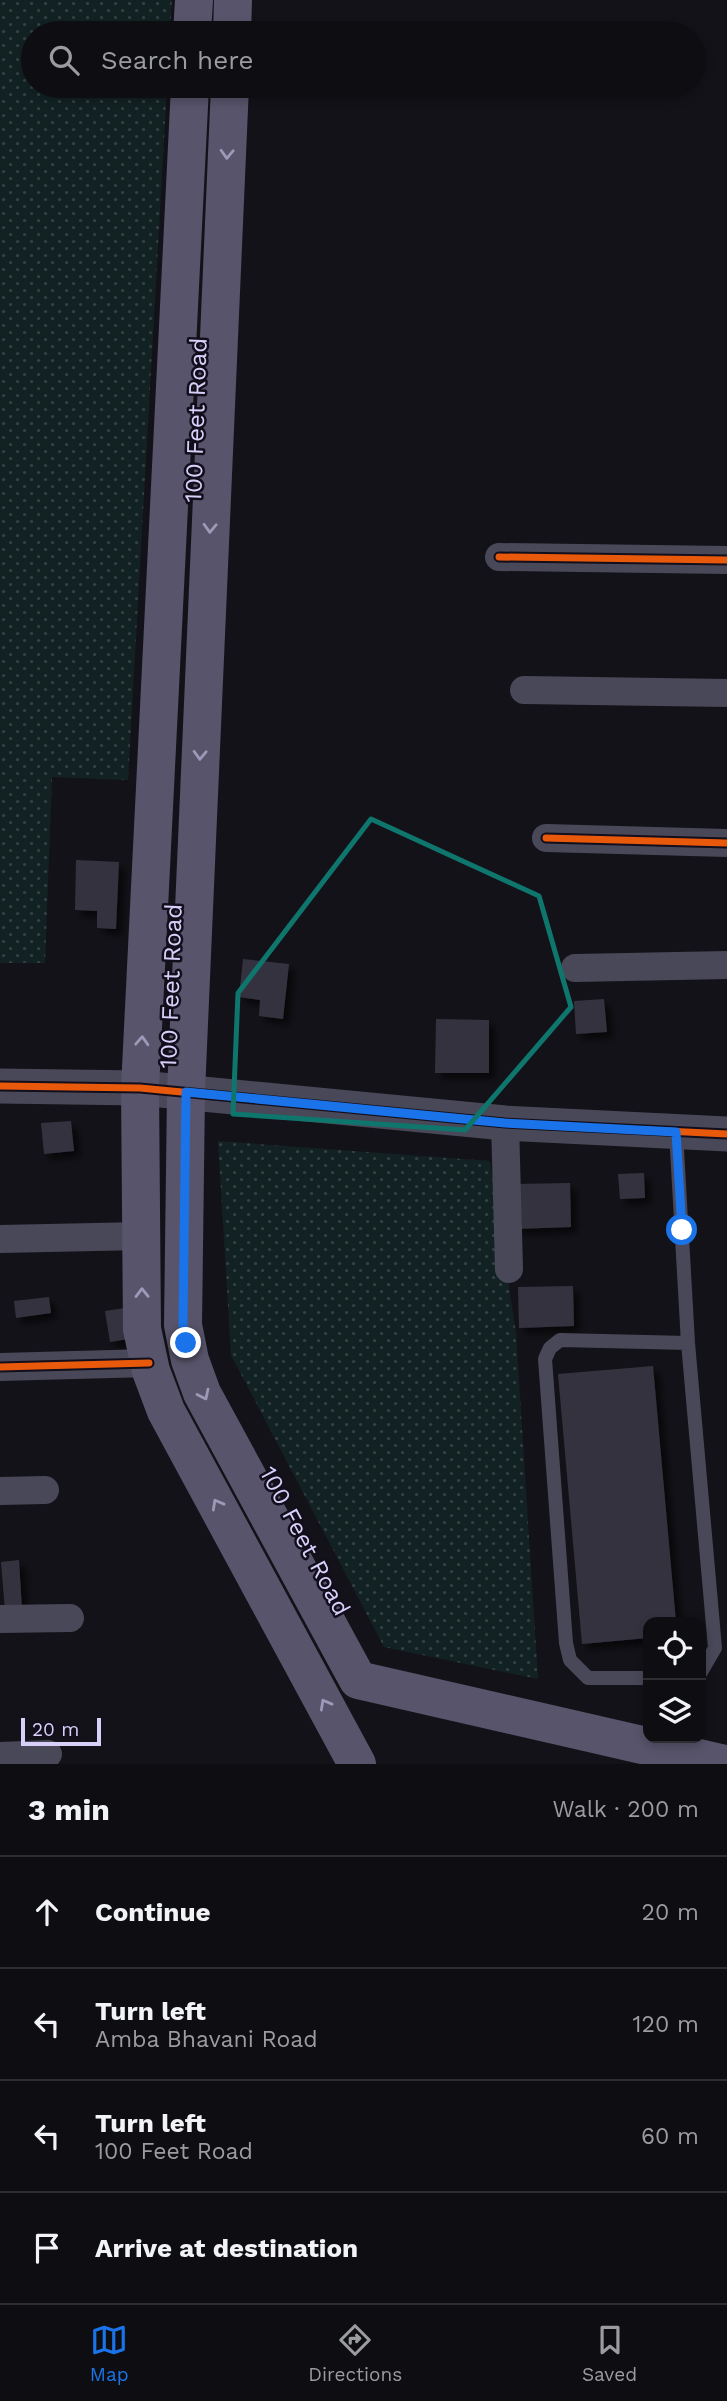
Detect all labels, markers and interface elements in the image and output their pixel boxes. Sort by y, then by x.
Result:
search box [21,21,706,98]
icon: search [45,41,83,79]
text: Search here [101,45,253,75]
one-way arrow [219,149,234,160]
street label: 100 Feet Road [179,337,213,503]
one-way arrow [203,523,218,534]
one-way arrow [193,750,208,761]
street label: 100 Feet Road [154,903,188,1069]
one-way arrow [135,1035,150,1046]
route start [666,1214,697,1245]
one-way arrow [134,1287,150,1298]
route end [170,1327,201,1358]
one-way arrow [196,1388,210,1400]
street label: 100 Feet Road [254,1462,356,1620]
one-way arrow [211,1499,225,1511]
map controls [643,1617,706,1743]
button: locate [643,1617,706,1680]
button: layers [643,1680,706,1743]
one-way arrow [320,1698,333,1711]
scale bar [21,1715,102,1747]
text: 20 m [32,1718,79,1741]
text: 3 min [28,1792,110,1827]
text: Walk · 200 m [553,1796,699,1823]
icon: ahead [28,1893,66,1931]
text: Continue [95,1897,211,1927]
text: 20 m [642,1899,699,1926]
text: Turn left [95,1996,206,2026]
icon: left [28,2005,66,2043]
text: 120 m [633,2011,699,2038]
text: Amba Bhavani Road [95,2026,318,2053]
text: Turn left [95,2108,206,2138]
icon: left [28,2117,66,2155]
text: 60 m [641,2123,699,2150]
text: 100 Feet Road [95,2138,253,2165]
icon: arrive [28,2229,66,2267]
text: Arrive at destination [95,2233,358,2263]
tab: Map [90,2321,129,2386]
tab: Directions [308,2321,402,2386]
tab: Saved [582,2321,637,2386]

